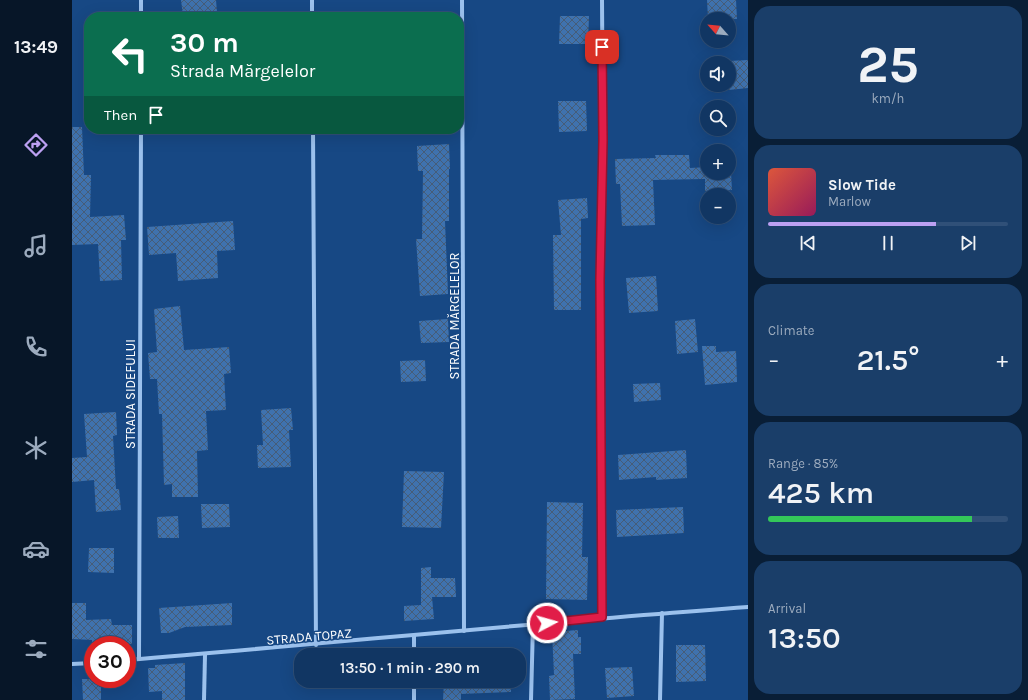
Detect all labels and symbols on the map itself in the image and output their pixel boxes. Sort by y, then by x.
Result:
north arrow [700,12,736,48]
pin [585,30,619,64]
street label: STRADA MĂRGELELOR [447,253,462,379]
street label: STRADA SIDEFULUI [123,339,138,449]
position arrow [526,602,568,644]
street label: STRADA TOPAZ [266,625,352,648]
speed limit sign: 30 [84,636,136,688]

